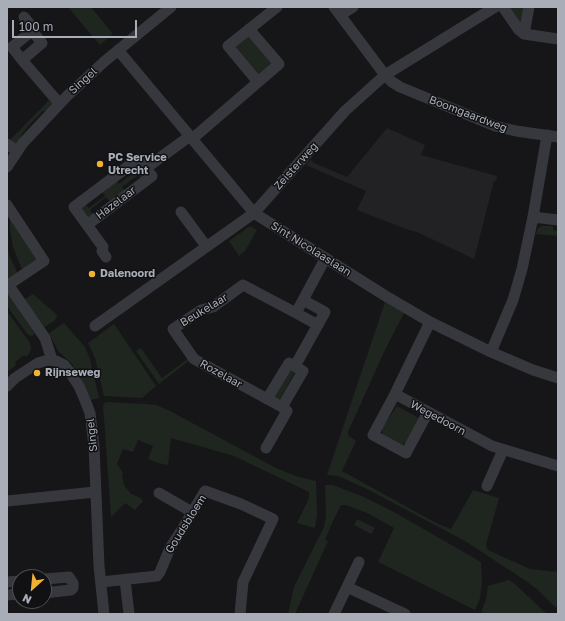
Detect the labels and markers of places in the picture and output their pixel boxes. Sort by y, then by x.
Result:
place label: PC Service Utrecht [108,151,167,177]
marker: PC Service Utrecht [95,159,105,169]
place label: Dalenoord [100,267,155,281]
marker: Dalenoord [87,269,97,279]
place label: Rijnseweg [45,366,100,380]
marker: Rijnseweg [32,368,42,378]

